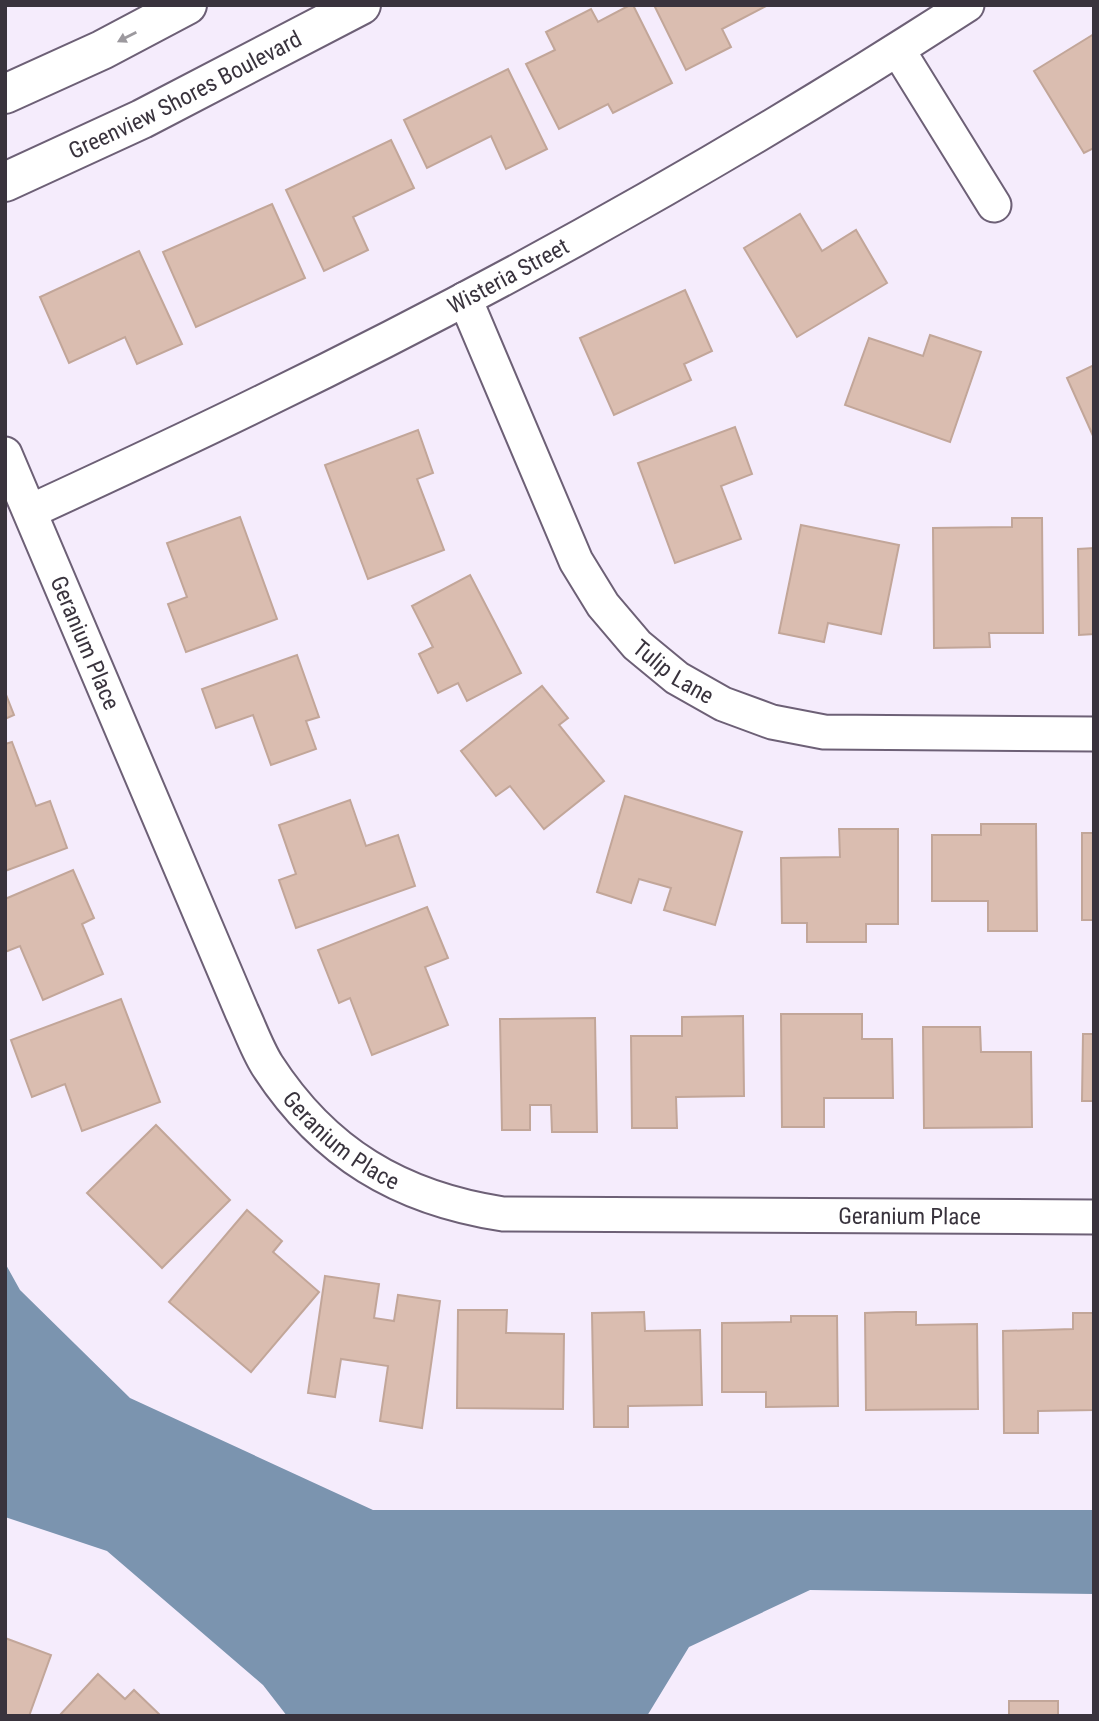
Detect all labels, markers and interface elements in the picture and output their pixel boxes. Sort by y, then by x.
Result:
street label: Greenview Shores Boulevard [64,25,306,164]
one-way arrow [117,31,137,42]
street label: Wisteria Street [443,232,573,319]
street label: Geranium Place [45,572,125,714]
street label: Tulip Lane [627,634,719,709]
street label: Geranium Place [277,1086,404,1195]
street label: Geranium Place [838,1202,981,1230]

